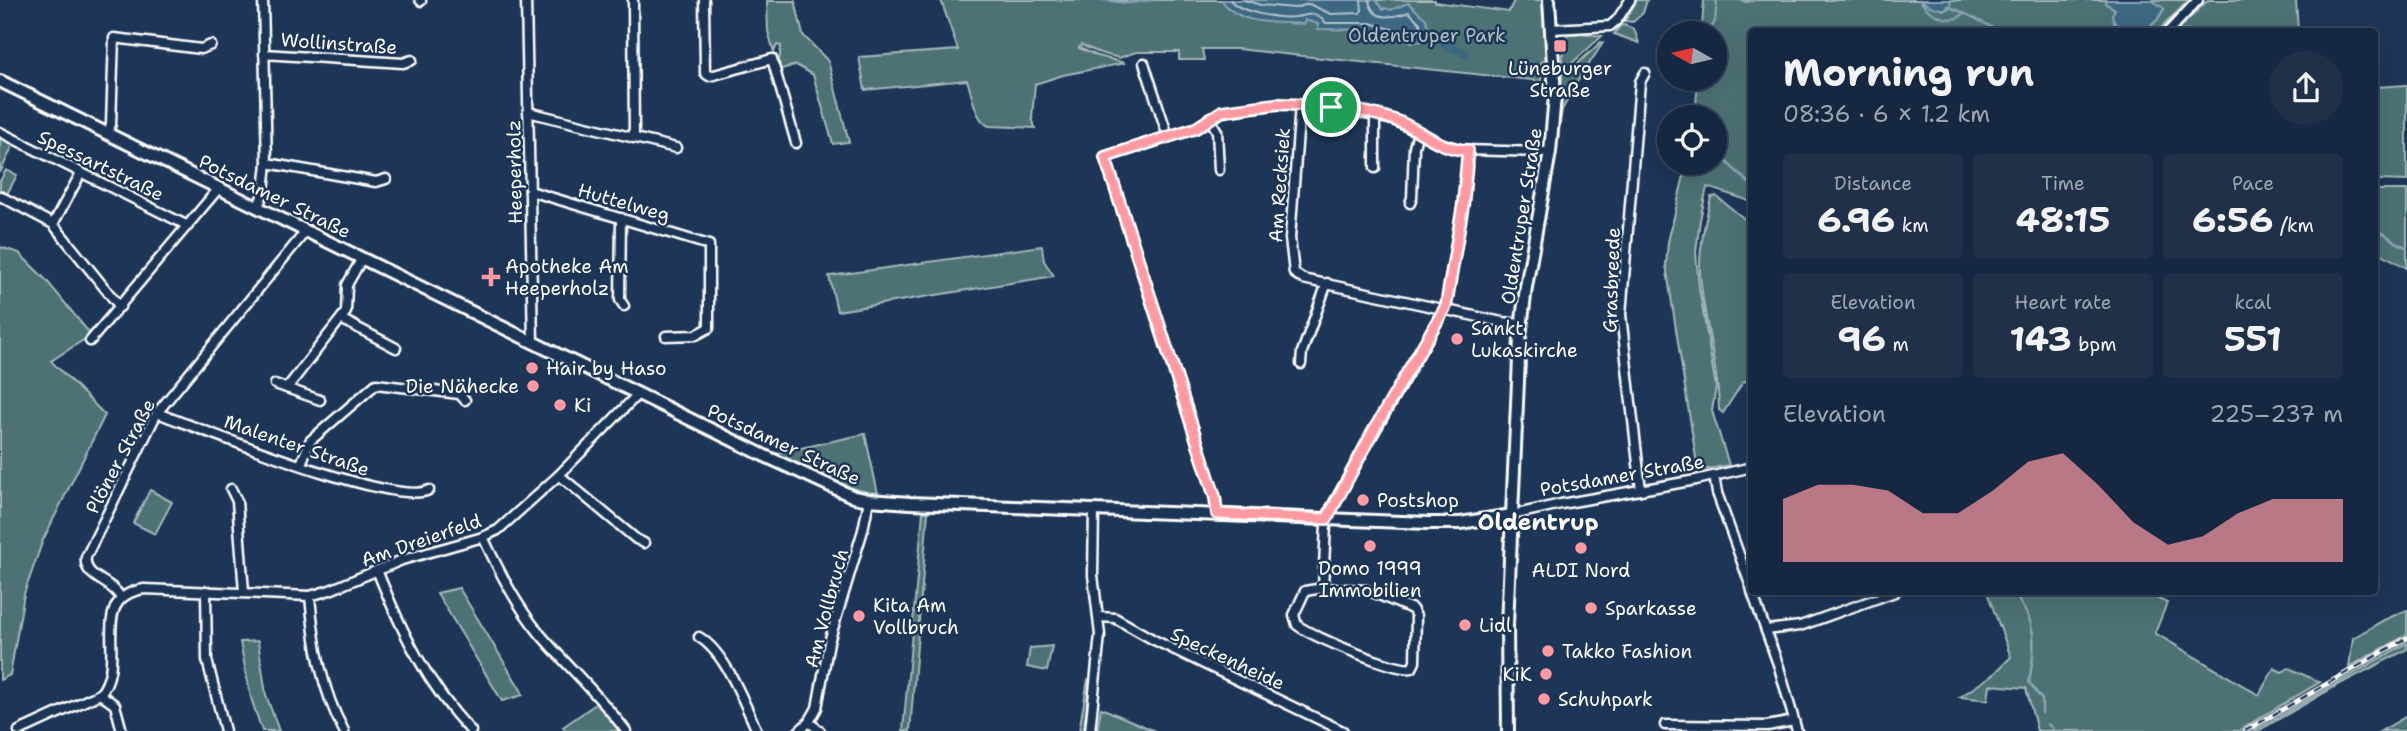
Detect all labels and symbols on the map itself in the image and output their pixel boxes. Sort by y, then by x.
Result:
north arrow [1657,21,1727,91]
park label: Oldentruper Park [1348,23,1506,48]
street label: Wollinstraße [280,27,398,60]
marker: Lüneburger Straße [1552,38,1568,54]
place label: Lüneburger Straße [1508,56,1612,103]
pin [1301,77,1361,137]
street label: Heeperholz [501,120,528,224]
street label: Spessartstraße [34,124,168,207]
street label: Oldentruper Straße [1495,126,1548,306]
street label: Am Recksiek [1263,127,1296,243]
street label: Potsdamer Straße [195,149,355,244]
street label: Huttelweg [575,177,673,228]
street label: Grasbreede [1597,227,1626,333]
place label: Apotheke Am Heeperholz [505,254,629,301]
marker: Apotheke Am Heeperholz [483,269,499,285]
place label: Sankt Lukaskirche [1471,316,1578,363]
marker: Sankt Lukaskirche [1449,331,1465,347]
place label: Hair by Haso [546,356,667,381]
marker: Hair by Haso [524,360,540,376]
place label: Die Nähecke [405,374,519,399]
marker: Die Nähecke [525,378,541,394]
place label: Ki [574,393,591,418]
street label: Plöner Straße [80,394,161,518]
marker: Ki [552,397,568,413]
street label: Potsdamer Straße [703,398,864,491]
street label: Malenter Straße [221,409,373,482]
street label: Potsdamer Straße [1538,449,1706,502]
place label: Postshop [1377,488,1459,513]
marker: Postshop [1355,492,1371,508]
district label: Oldentrup [1478,507,1599,537]
street label: Am Dreierfeld [358,508,485,573]
marker: Domo 1999 Immobilien [1362,538,1378,554]
marker: ALDI Nord [1573,540,1589,556]
street label: Am Vollbruch [799,546,854,670]
place label: Domo 1999 Immobilien [1318,556,1422,603]
place label: ALDI Nord [1532,558,1630,583]
place label: Kita Am Vollbruch [873,593,959,640]
place label: Sparkasse [1605,596,1697,621]
marker: Sparkasse [1583,600,1599,616]
marker: Kita Am Vollbruch [851,608,867,624]
place label: Lidl [1479,613,1512,638]
marker: Lidl [1457,617,1473,633]
street label: Speckenheide [1167,621,1289,696]
place label: Takko Fashion [1562,639,1692,664]
marker: Takko Fashion [1540,643,1556,659]
place label: KiK [1503,662,1532,687]
marker: KiK [1538,666,1554,682]
place label: Schuhpark [1558,687,1653,712]
marker: Schuhpark [1536,691,1552,707]

